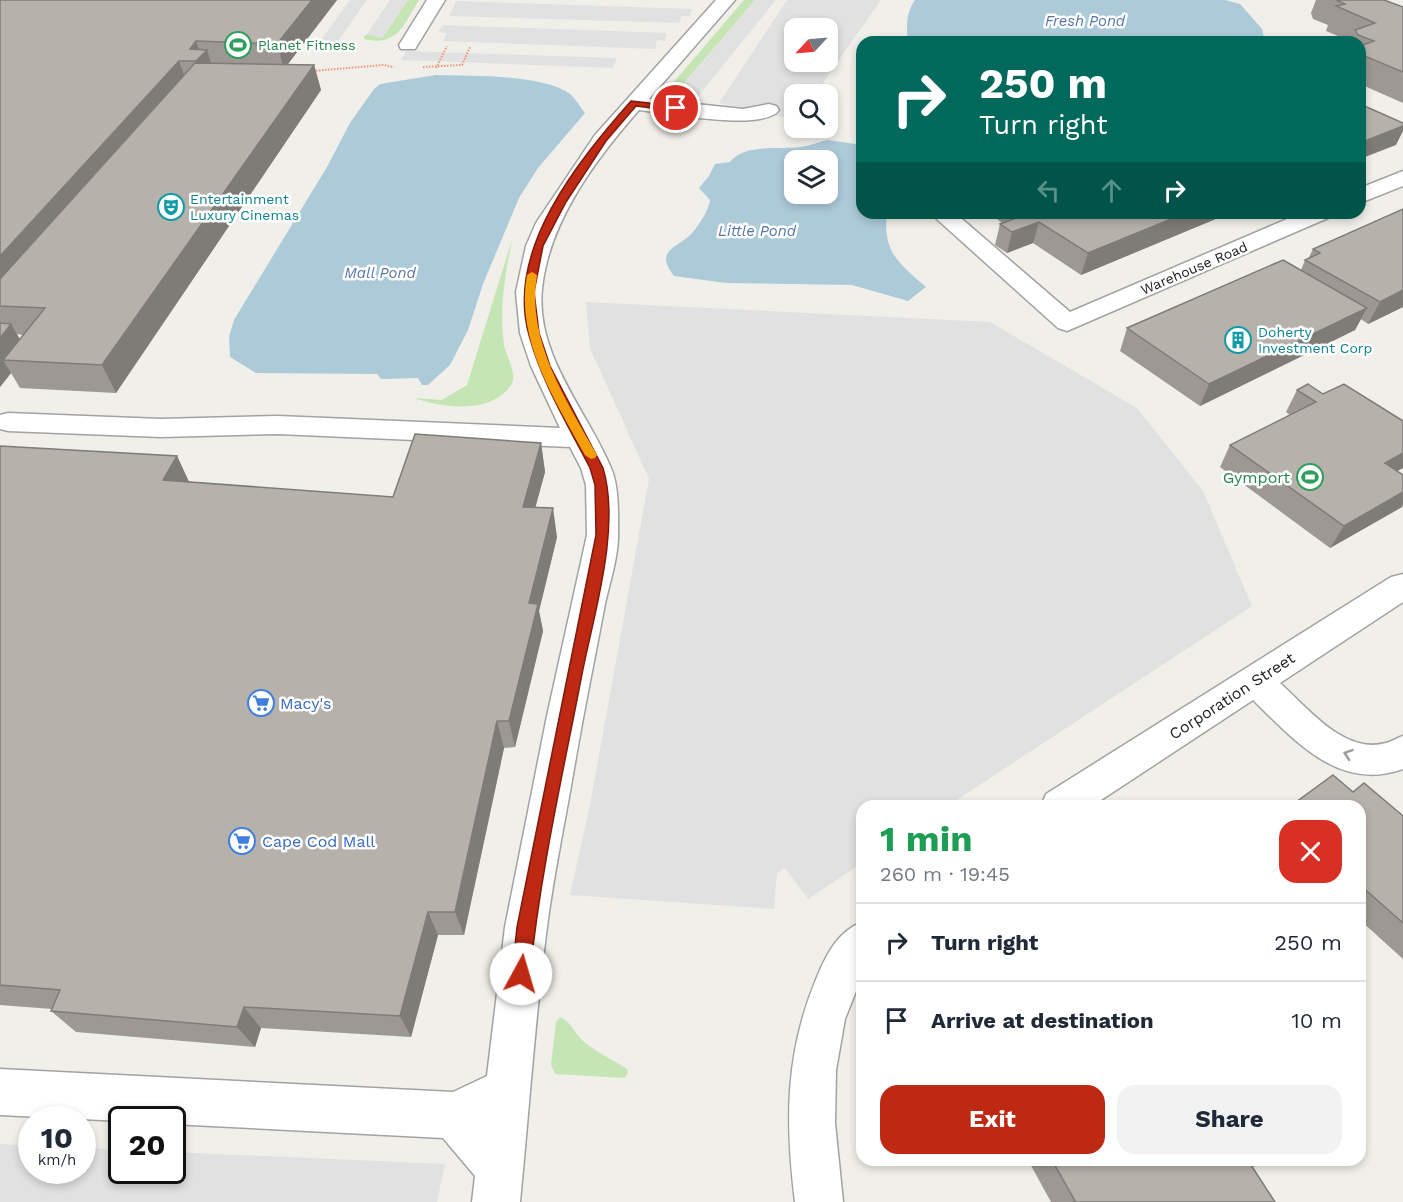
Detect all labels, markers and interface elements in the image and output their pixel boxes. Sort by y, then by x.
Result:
water label: Fresh Pond [1045,12,1126,30]
north arrow [784,18,838,72]
map controls [784,18,838,204]
sports icon: Planet Fitness [223,30,253,60]
place label: Planet Fitness [258,37,356,53]
text: 250 m [979,59,1107,108]
icon: right [880,60,958,138]
pin [650,82,701,133]
button: search [784,84,838,138]
icon: arrive [659,91,692,124]
text: Turn right [979,109,1108,141]
button: layers [784,150,838,204]
icon: left [1032,174,1065,207]
icon: ahead [1095,174,1128,207]
icon: right [1158,174,1191,207]
place label: Entertainment Luxury Cinemas [190,191,299,223]
theatre icon: Entertainment Luxury Cinemas [156,192,186,222]
water label: Little Pond [718,222,797,240]
street label: Warehouse Road [1138,238,1250,298]
water label: Mall Pond [344,264,416,282]
place label: Doherty Investment Corp [1258,324,1372,356]
building icon: Doherty Investment Corp [1223,325,1253,355]
sports icon: Gymport [1295,462,1325,492]
place label: Gymport [1223,468,1290,487]
street label: Corporation Street [1166,648,1299,744]
supermarket icon: Macy's [246,688,276,718]
place label: Macy's [280,694,332,713]
one-way arrow [1343,748,1354,761]
text: 1 min [880,818,972,860]
button: close [1279,820,1342,883]
supermarket icon: Cape Cod Mall [227,826,257,856]
place label: Cape Cod Mall [262,832,375,851]
text: 260 m · 19:45 [880,862,1010,886]
icon: right [880,926,913,959]
text: Turn right [931,930,1038,955]
text: 250 m [1274,930,1342,955]
position arrow [489,942,553,1006]
icon: arrive [880,1004,913,1037]
text: Arrive at destination [931,1008,1154,1033]
text: 10 m [1291,1008,1342,1033]
button: Exit [880,1085,1105,1154]
button: Share [1117,1085,1342,1154]
speed limit sign: 20 [108,1106,186,1184]
text: 10 [41,1120,73,1155]
text: km/h [38,1151,76,1169]

